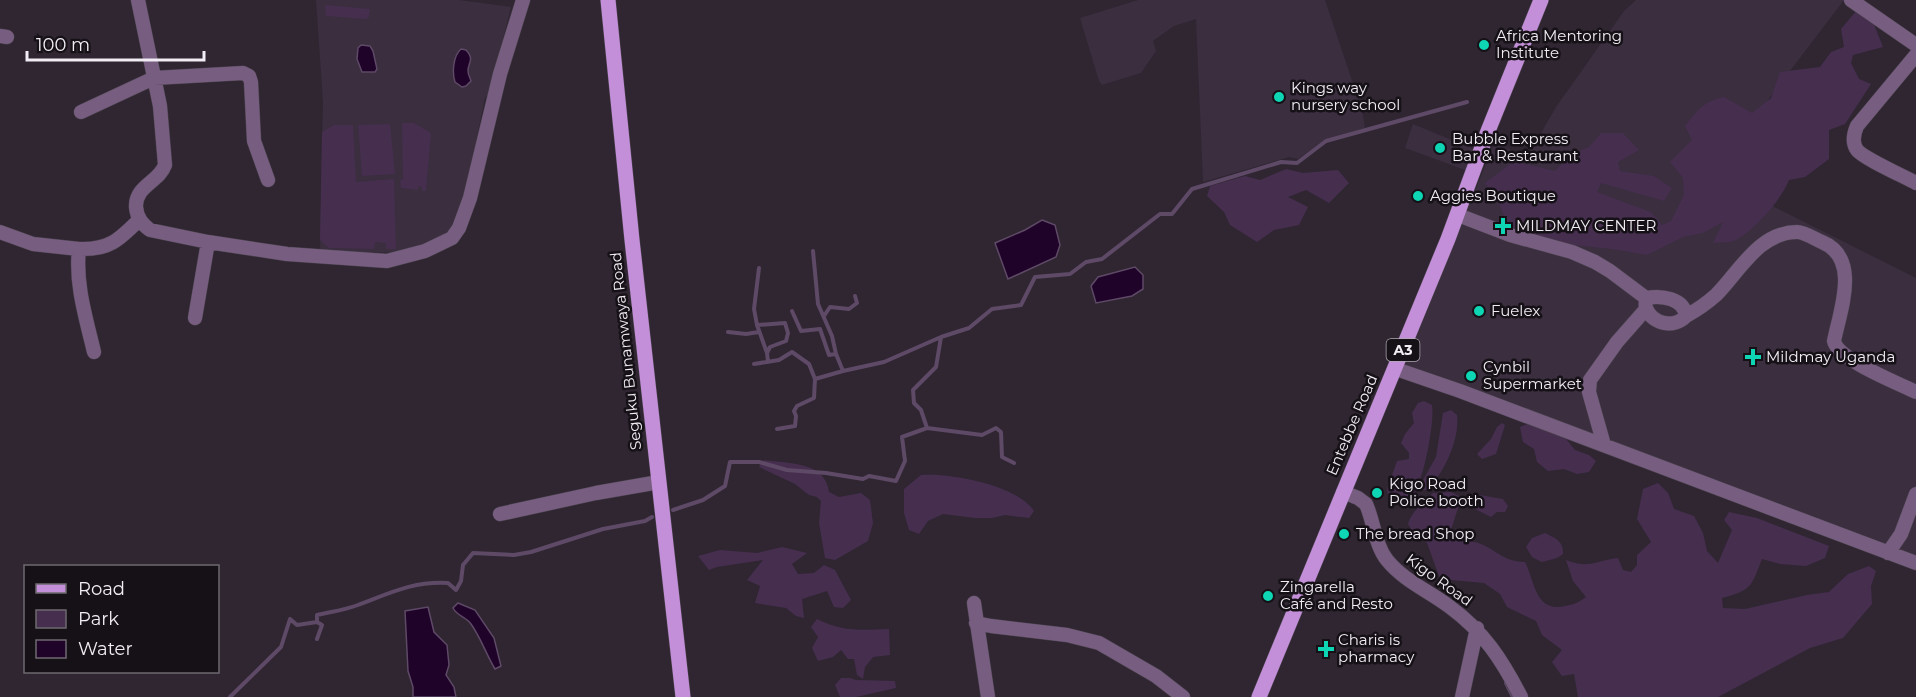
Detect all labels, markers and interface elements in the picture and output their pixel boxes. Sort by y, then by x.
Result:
scale bar [27,24,204,62]
place label: Africa Mentoring Institute [1496,26,1622,62]
text: 100 m [36,34,90,56]
marker: Africa Mentoring Institute [1477,38,1491,52]
place label: Kings way nursery school [1291,78,1400,114]
marker: Kings way nursery school [1272,90,1286,104]
place label: Bubble Express Bar & Restaurant [1452,129,1579,165]
marker: Bubble Express Bar & Restaurant [1433,141,1447,155]
place label: Aggies Boutique [1430,186,1556,205]
marker: Aggies Boutique [1411,189,1425,203]
place label: MILDMAY CENTER [1516,216,1656,235]
marker: MILDMAY CENTER [1494,217,1512,235]
street label: Seguku Bunamwaya Road [606,251,645,451]
place label: Fuelex [1491,301,1540,320]
marker: Fuelex [1472,304,1486,318]
road number: A3 [1386,339,1420,361]
place label: Mildmay Uganda [1766,347,1895,366]
marker: Mildmay Uganda [1744,348,1762,366]
place label: Cynbil Supermarket [1483,357,1582,393]
marker: Cynbil Supermarket [1464,369,1478,383]
street label: Entebbe Road [1322,372,1381,478]
place label: Kigo Road Police booth [1389,474,1484,510]
marker: Kigo Road Police booth [1370,486,1384,500]
place label: The bread Shop [1356,524,1474,543]
marker: The bread Shop [1337,527,1351,541]
street label: Kigo Road [1402,549,1476,610]
legend [24,565,219,673]
place label: Zingarella Café and Resto [1280,577,1393,613]
text: Road [78,578,125,600]
marker: Zingarella Café and Resto [1261,589,1275,603]
text: Park [78,608,119,630]
place label: Charis is pharmacy [1338,630,1415,666]
text: Water [78,638,133,660]
marker: Charis is pharmacy [1319,642,1333,656]

